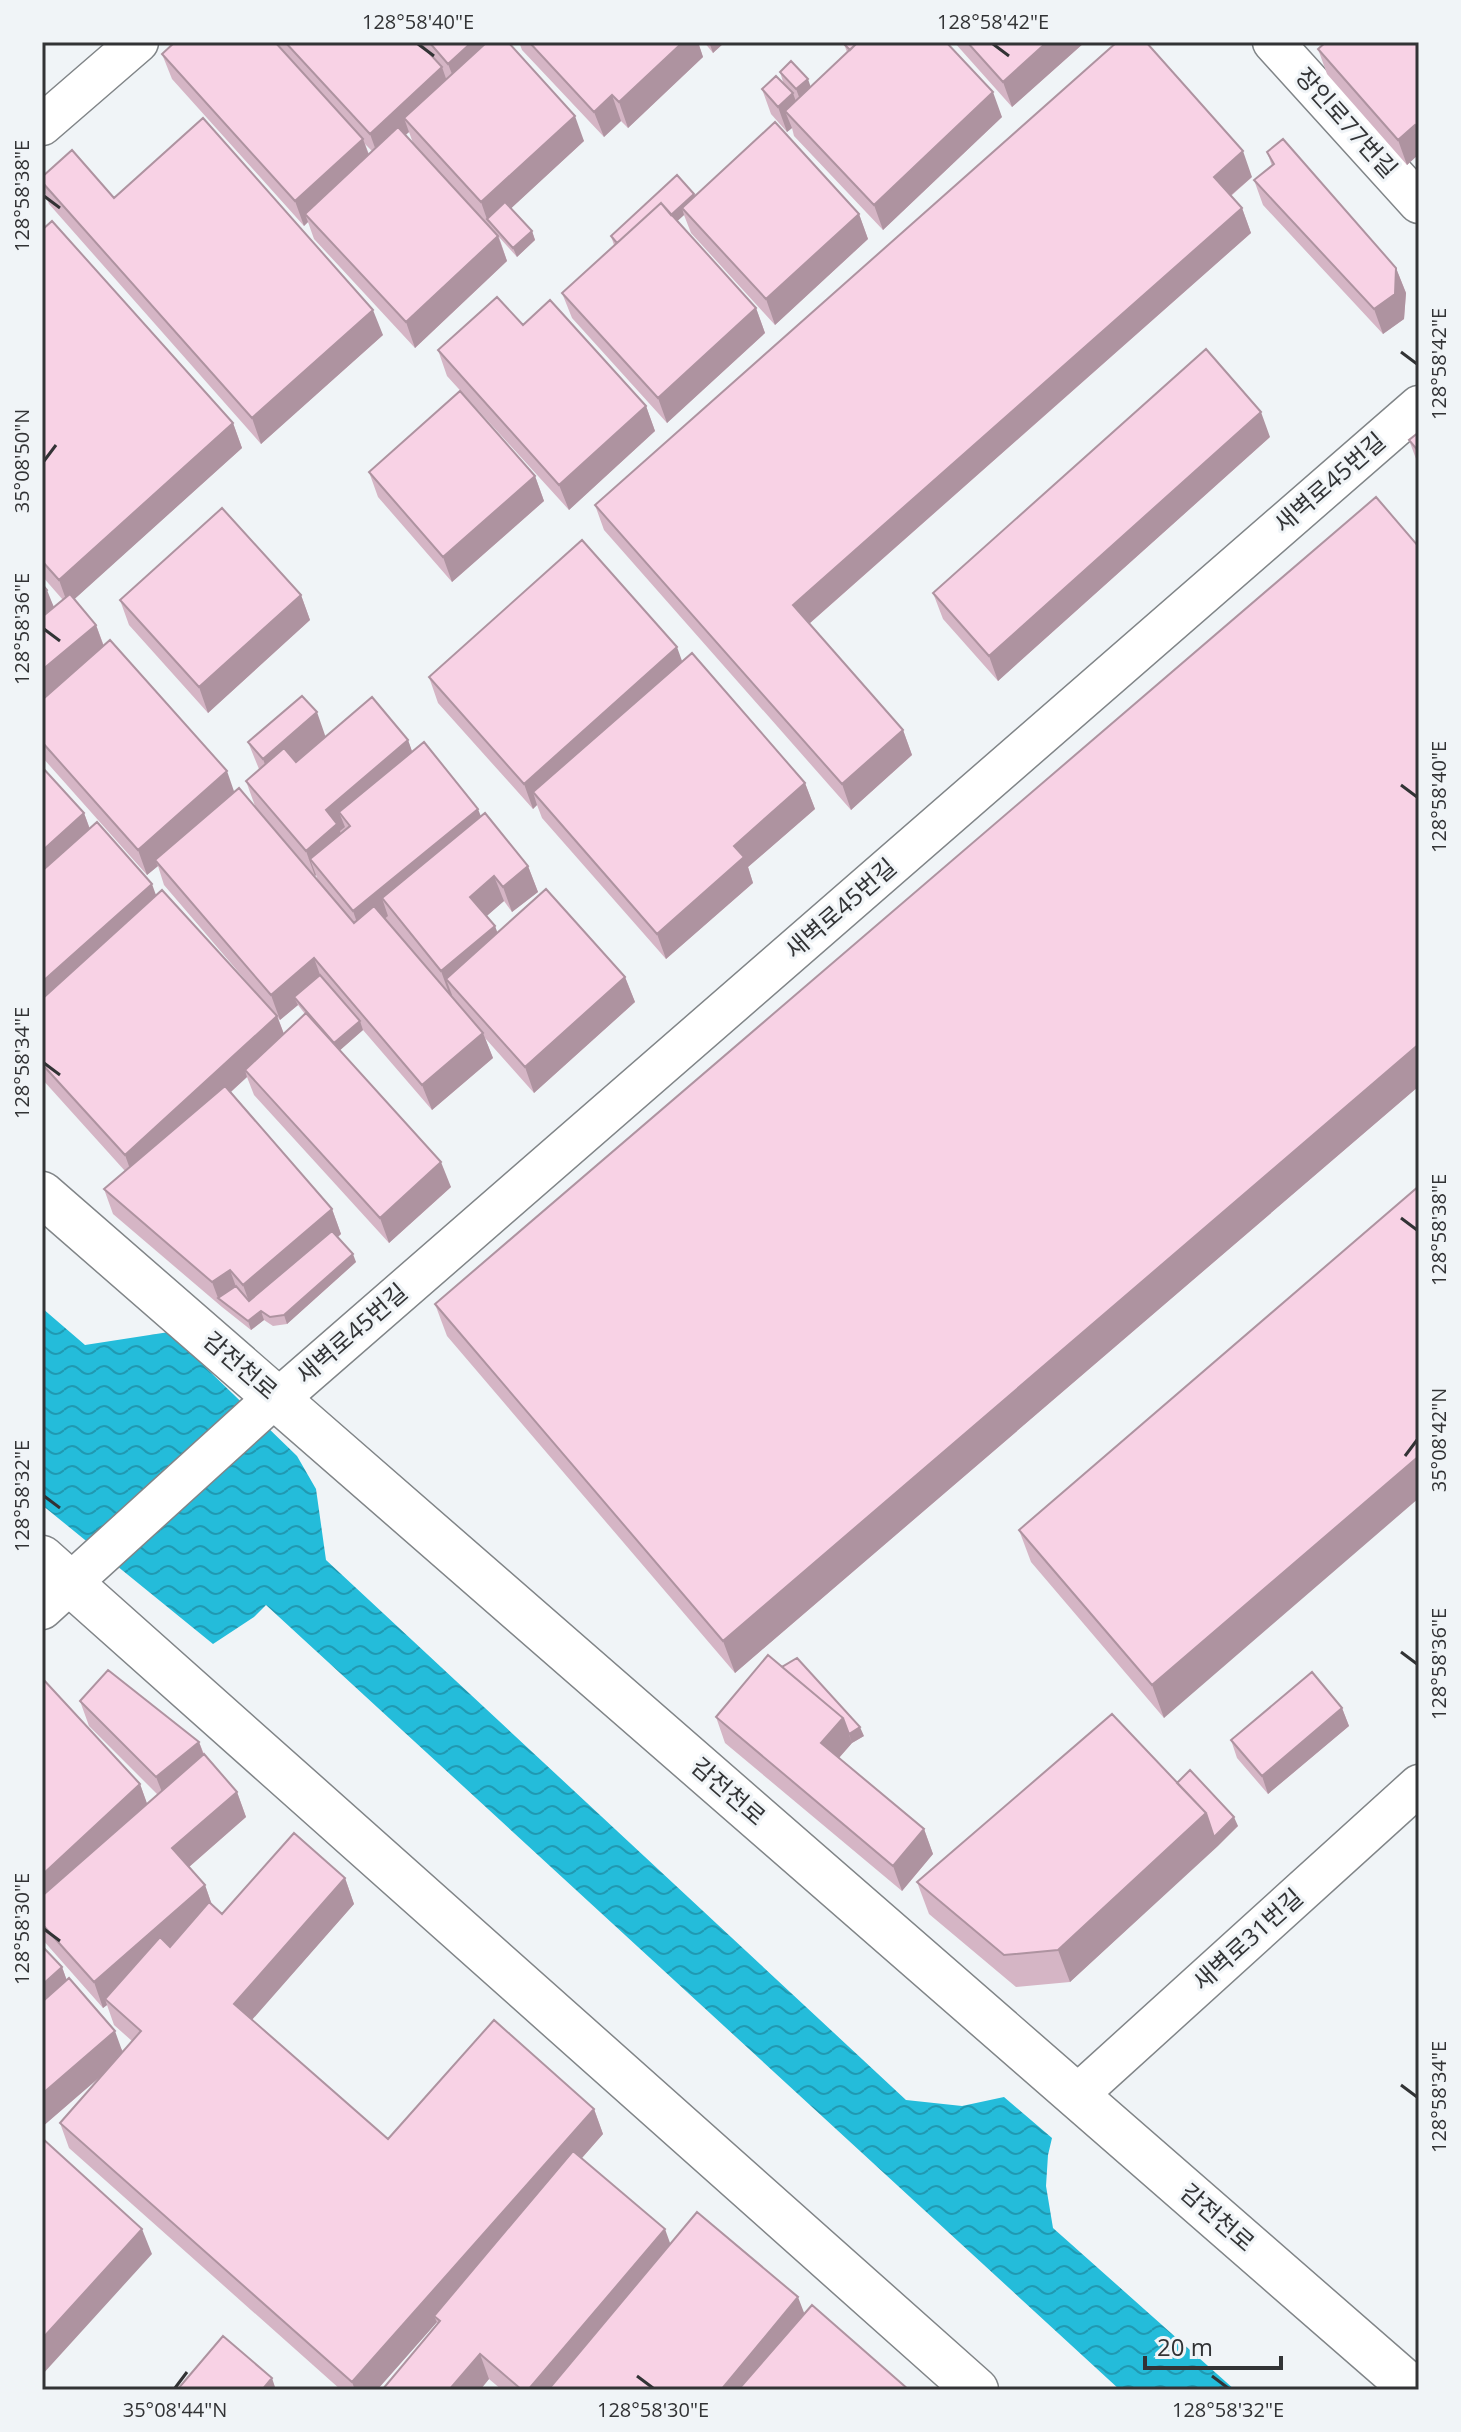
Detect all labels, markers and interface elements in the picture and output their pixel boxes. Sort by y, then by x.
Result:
text: 128°58'40"E [362,8,474,35]
text: 128°58'42"E [937,8,1049,35]
street label: 장인로77번길 [1289,60,1405,184]
text: 128°58'38"E [8,140,35,252]
text: 128°58'42"E [1425,308,1452,420]
text: 35°08'50"N [8,409,35,513]
street label: 새벽로45번길 [1266,424,1392,540]
text: 128°58'36"E [8,573,35,685]
text: 128°58'40"E [1425,741,1452,853]
street label: 새벽로45번길 [777,850,903,966]
text: 128°58'34"E [8,1007,35,1119]
text: 128°58'38"E [1425,1174,1452,1286]
street label: 새벽로45번길 [288,1275,414,1391]
street label: 감전천로 [197,1323,285,1406]
text: 35°08'42"N [1425,1388,1452,1492]
text: 128°58'32"E [8,1440,35,1552]
text: 128°58'36"E [1425,1608,1452,1720]
street label: 감전천로 [685,1749,773,1832]
text: 128°58'30"E [8,1873,35,1985]
street label: 새벽로31번길 [1185,1881,1309,1997]
text: 128°58'34"E [1425,2041,1452,2153]
street label: 감전천로 [1174,2175,1262,2258]
scale bar [1145,2320,1281,2370]
text: 20 m [1157,2330,1213,2363]
text: 35°08'44"N [123,2396,227,2423]
text: 128°58'30"E [597,2396,709,2423]
text: 128°58'32"E [1172,2396,1284,2423]

